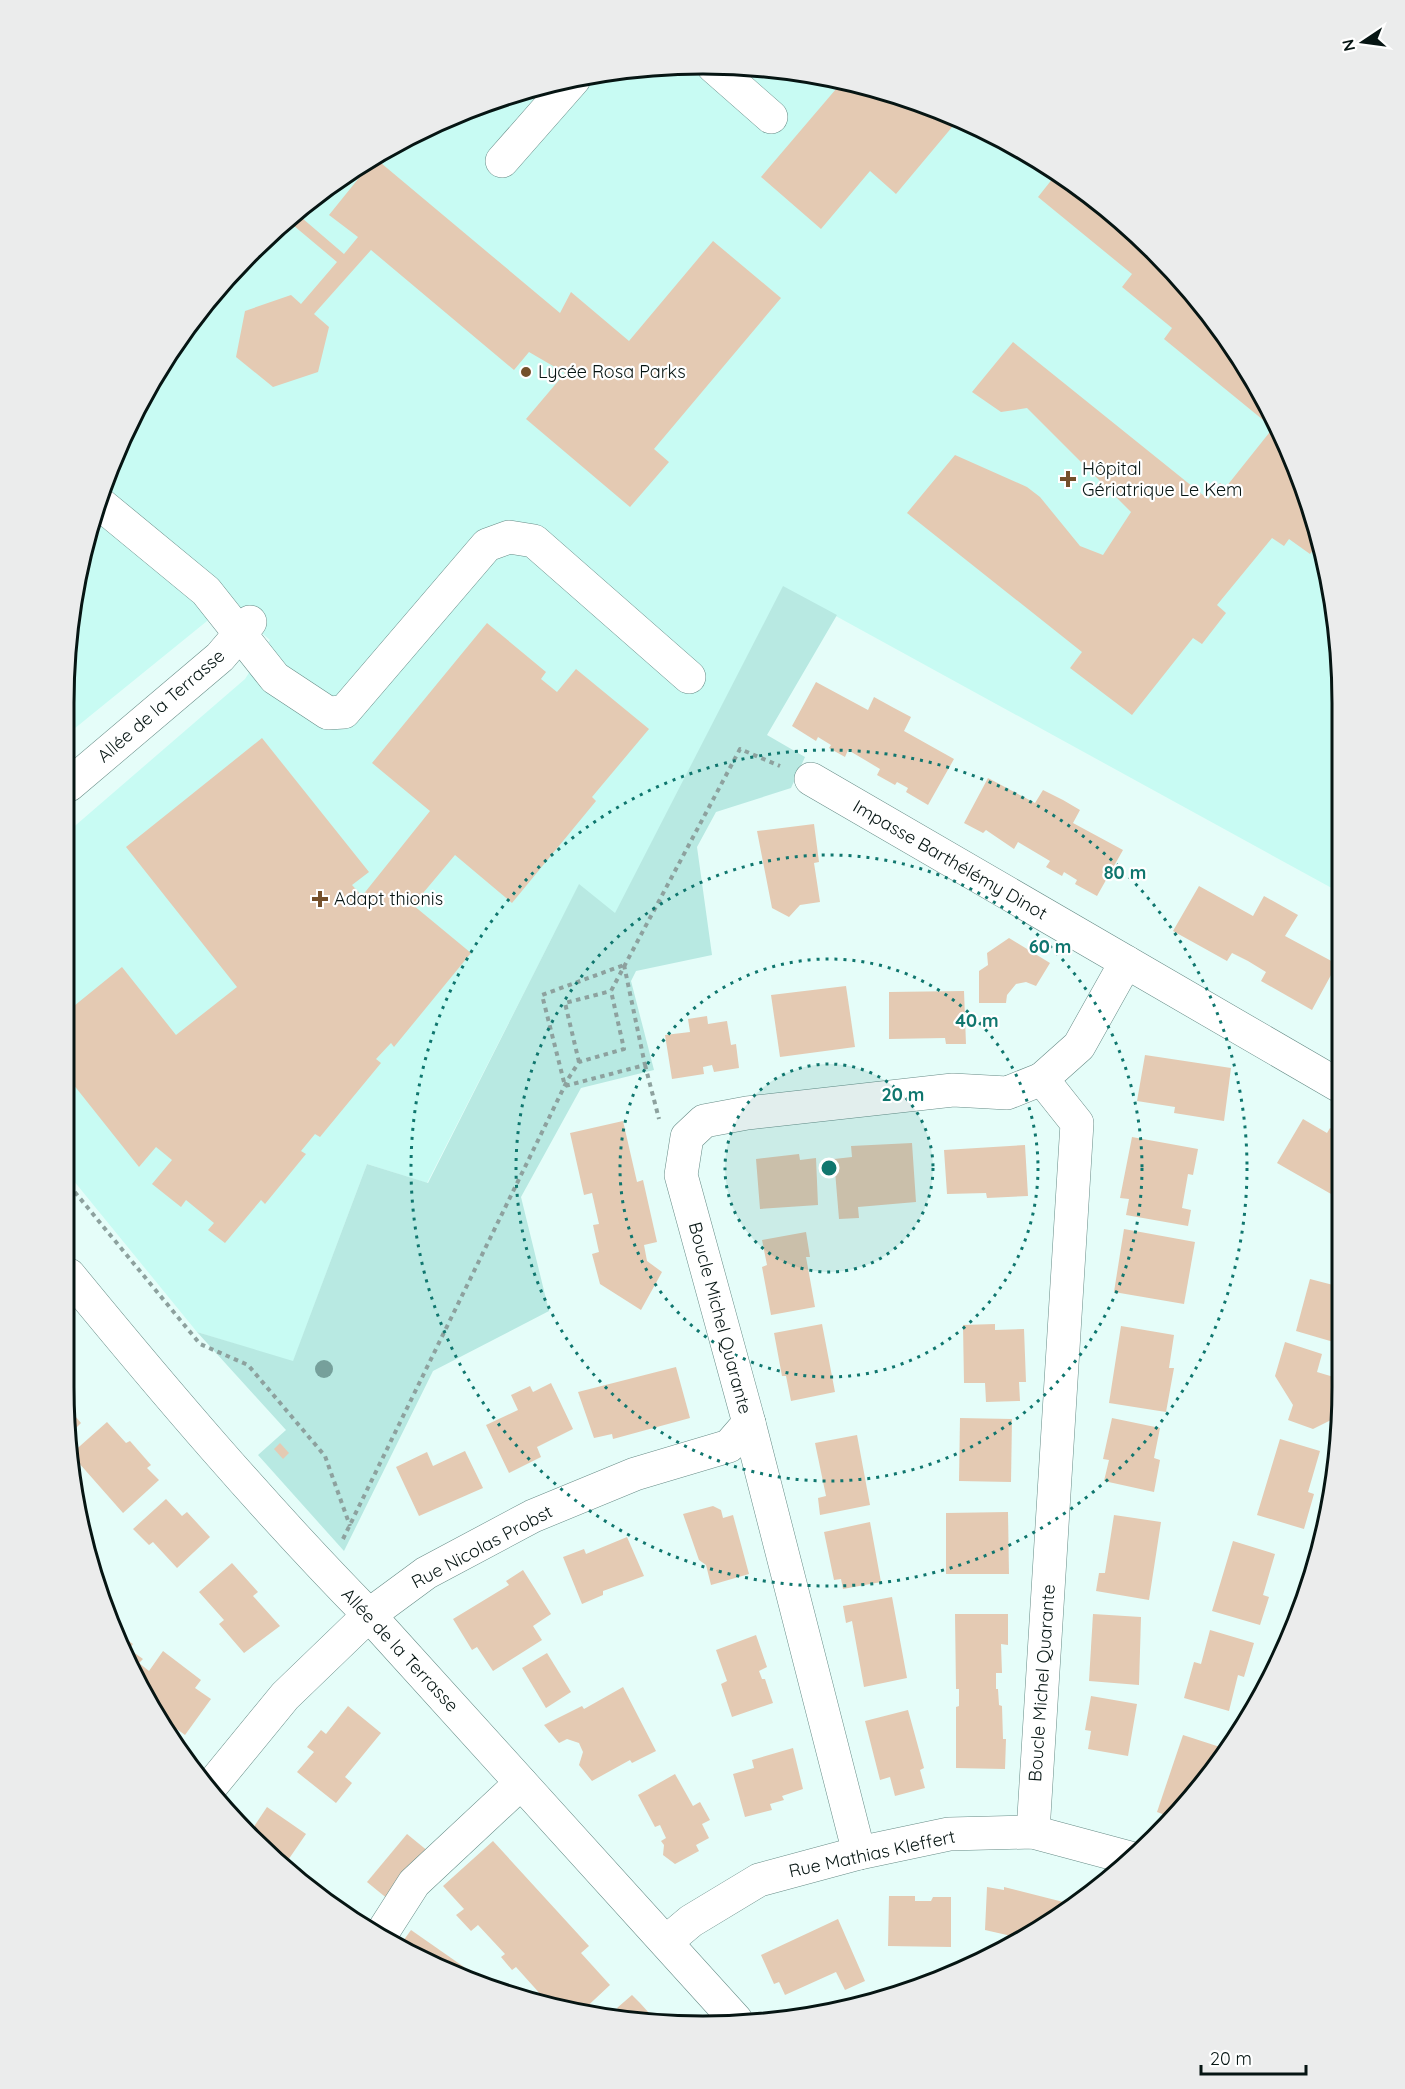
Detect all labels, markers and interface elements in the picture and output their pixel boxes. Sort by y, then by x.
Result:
north arrow [1333,12,1393,72]
text: N [1337,37,1359,53]
place label: Lycée Rosa Parks [538,360,686,383]
marker: Lycée Rosa Parks [519,365,533,379]
place label: Hôpital Gériatrique Le Kem [1082,457,1243,501]
marker: Hôpital Gériatrique Le Kem [1059,470,1077,488]
street label: Allée de la Terrasse [92,644,229,767]
street label: Impasse Barthélémy Dinot [849,794,1051,925]
text: 80 m [1104,861,1146,884]
place label: Adapt thionis [334,887,443,910]
marker: Adapt thionis [311,890,329,908]
text: 60 m [1029,935,1071,958]
text: 40 m [955,1009,999,1032]
text: 20 m [882,1083,924,1106]
centre of rings [819,1158,839,1178]
street label: Boucle Michel Quarante [684,1219,757,1416]
street label: Rue Nicolas Probst [407,1500,556,1593]
street label: Allée de la Terrasse [337,1583,464,1717]
street label: Boucle Michel Quarante [1023,1583,1060,1783]
street label: Rue Mathias Kleffert [786,1825,957,1882]
scale bar [1201,2038,1306,2076]
text: 20 m [1210,2047,1252,2070]

